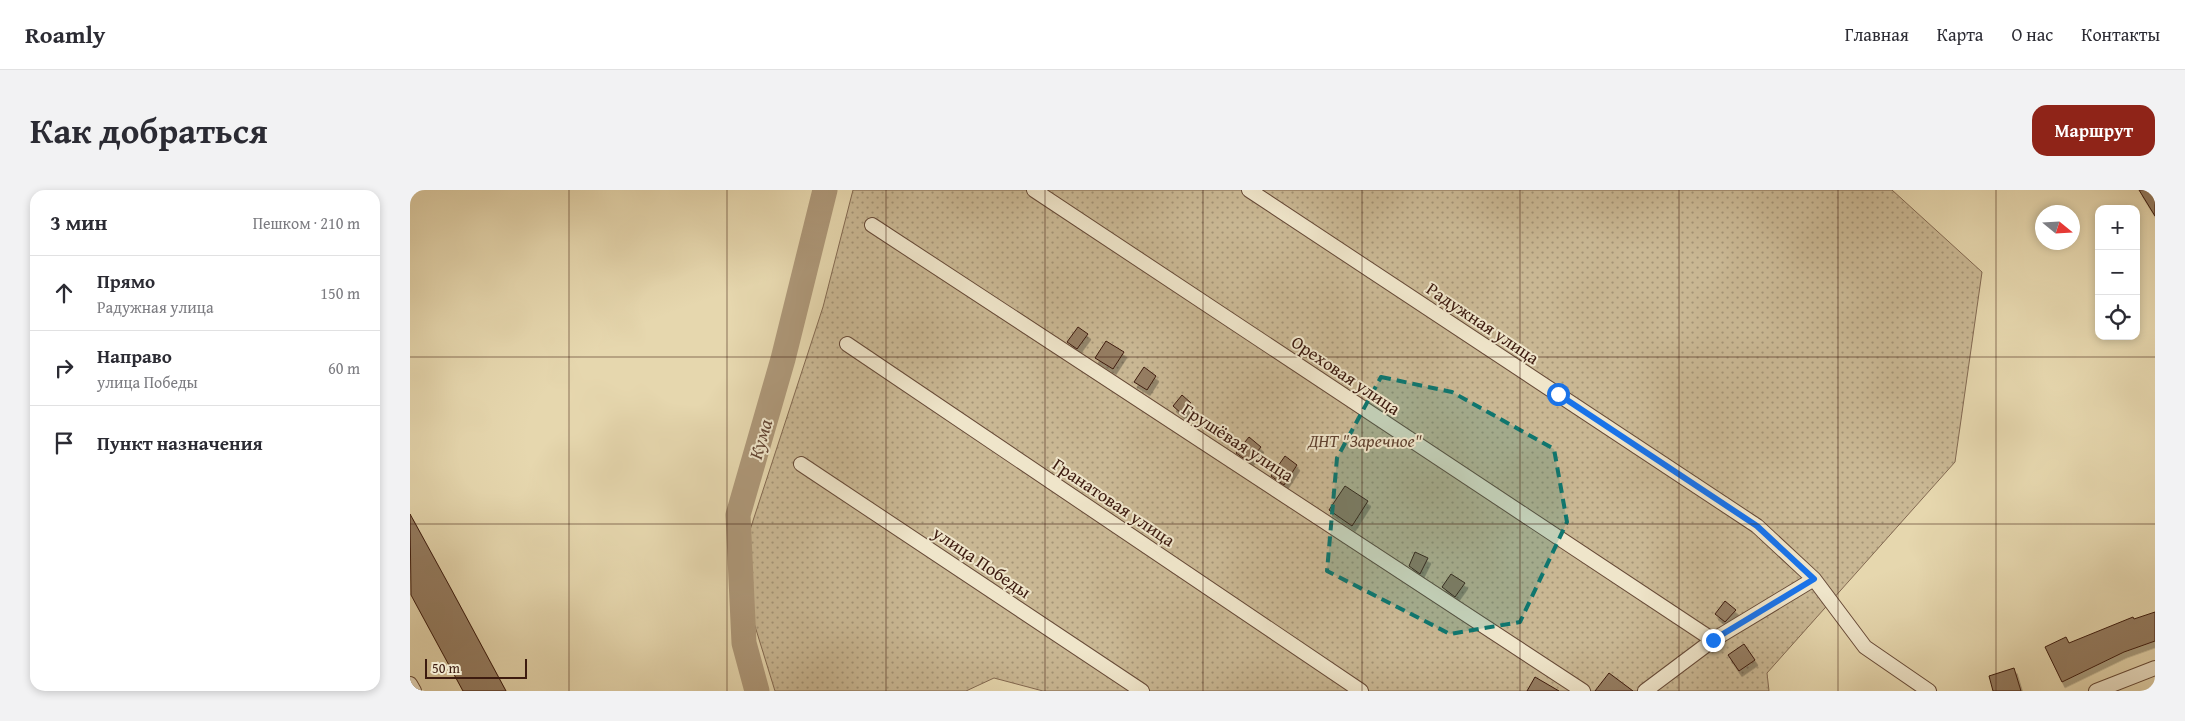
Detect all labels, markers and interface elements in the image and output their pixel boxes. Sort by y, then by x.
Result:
text: Roamly [25,17,105,52]
text: Главная [1845,21,1909,48]
text: Карта [1937,21,1983,48]
text: О нас [2011,21,2053,48]
text: Контакты [2081,21,2160,48]
text: Как добраться [30,105,268,156]
button: Маршрут [2032,105,2155,156]
north arrow [2035,205,2080,250]
map controls [2095,205,2140,340]
button: + [2095,205,2140,250]
text: 3 мин [50,207,107,238]
text: Пешком · 210 m [253,211,360,235]
button: − [2095,250,2140,295]
text: Прямо [97,267,155,295]
street label: Радужная улица [1421,275,1545,371]
icon: ahead [50,279,78,307]
text: 150 m [320,281,360,305]
text: Радужная улица [97,295,214,319]
button: locate [2095,295,2140,340]
street label: Ореховая улица [1286,328,1406,422]
text: Направо [97,342,172,370]
icon: right [50,354,78,382]
text: 60 m [328,356,360,380]
text: улица Победы [97,370,198,394]
route start [1547,383,1570,406]
street label: Грушёвая улица [1177,396,1300,489]
water label: Кума [741,415,779,462]
park label: ДНТ "Заречное" [1307,427,1422,454]
icon: arrive [50,429,78,457]
text: Пункт назначения [97,429,263,457]
street label: Гранатовая улица [1047,451,1181,553]
street label: улица Победы [927,519,1037,605]
route end [1702,629,1725,652]
scale bar [425,656,528,679]
text: 50 m [432,658,460,678]

